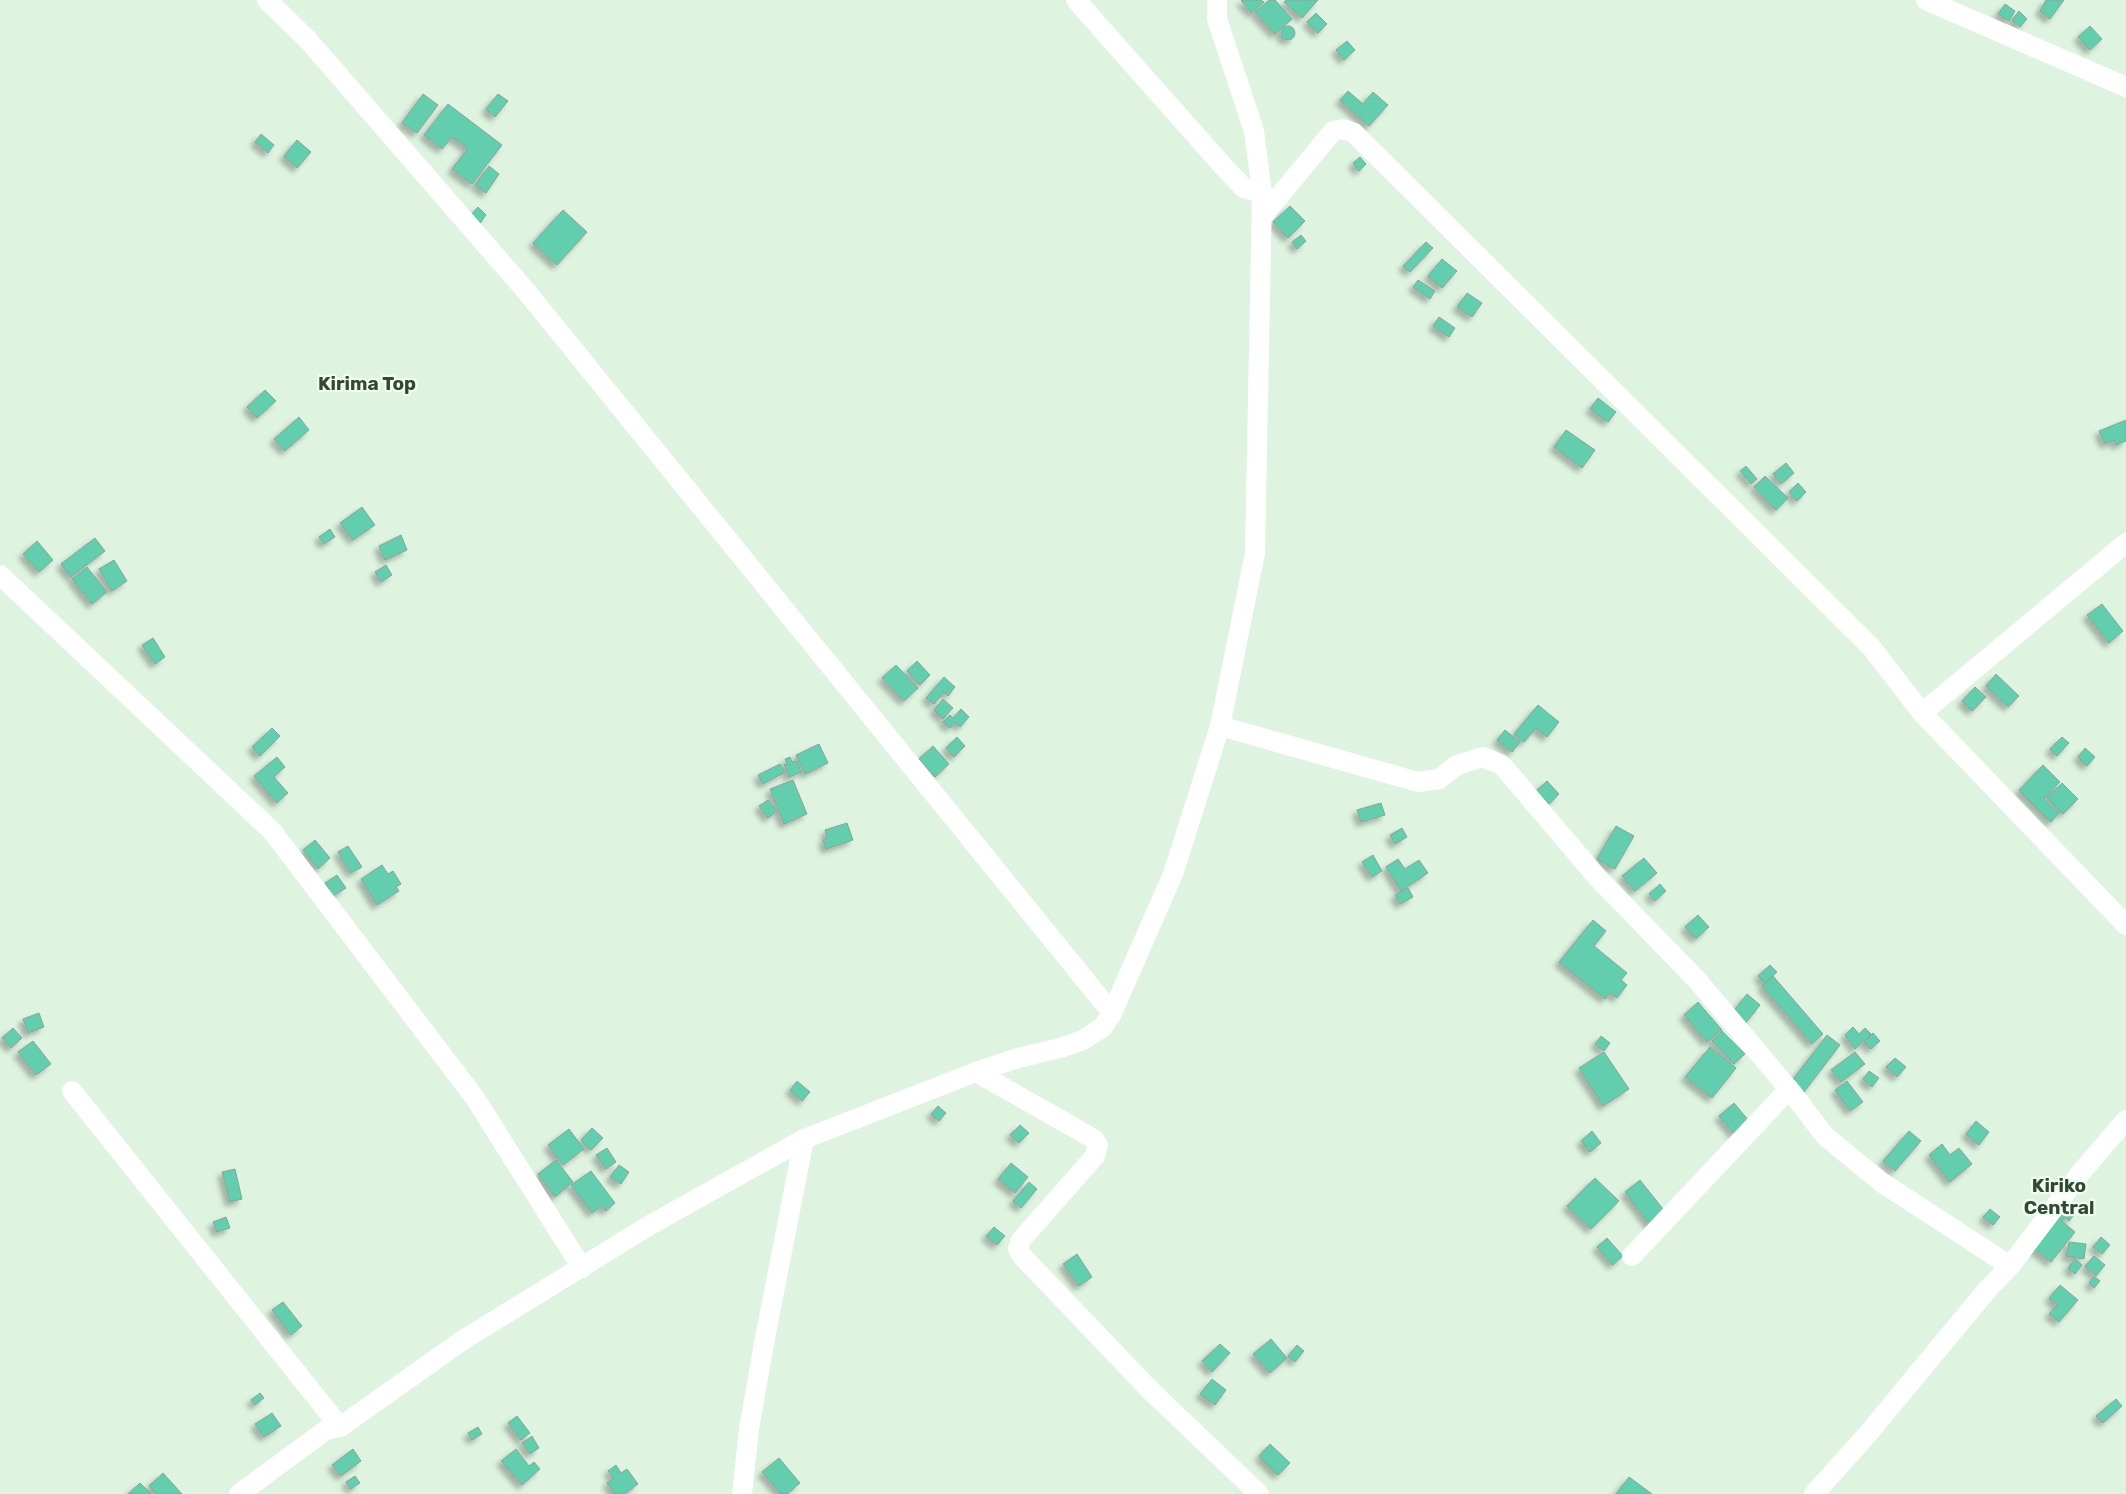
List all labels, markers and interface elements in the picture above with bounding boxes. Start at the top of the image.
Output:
district label: Kirima Top [318,372,416,395]
district label: Kiriko Central [2024,1174,2094,1219]

